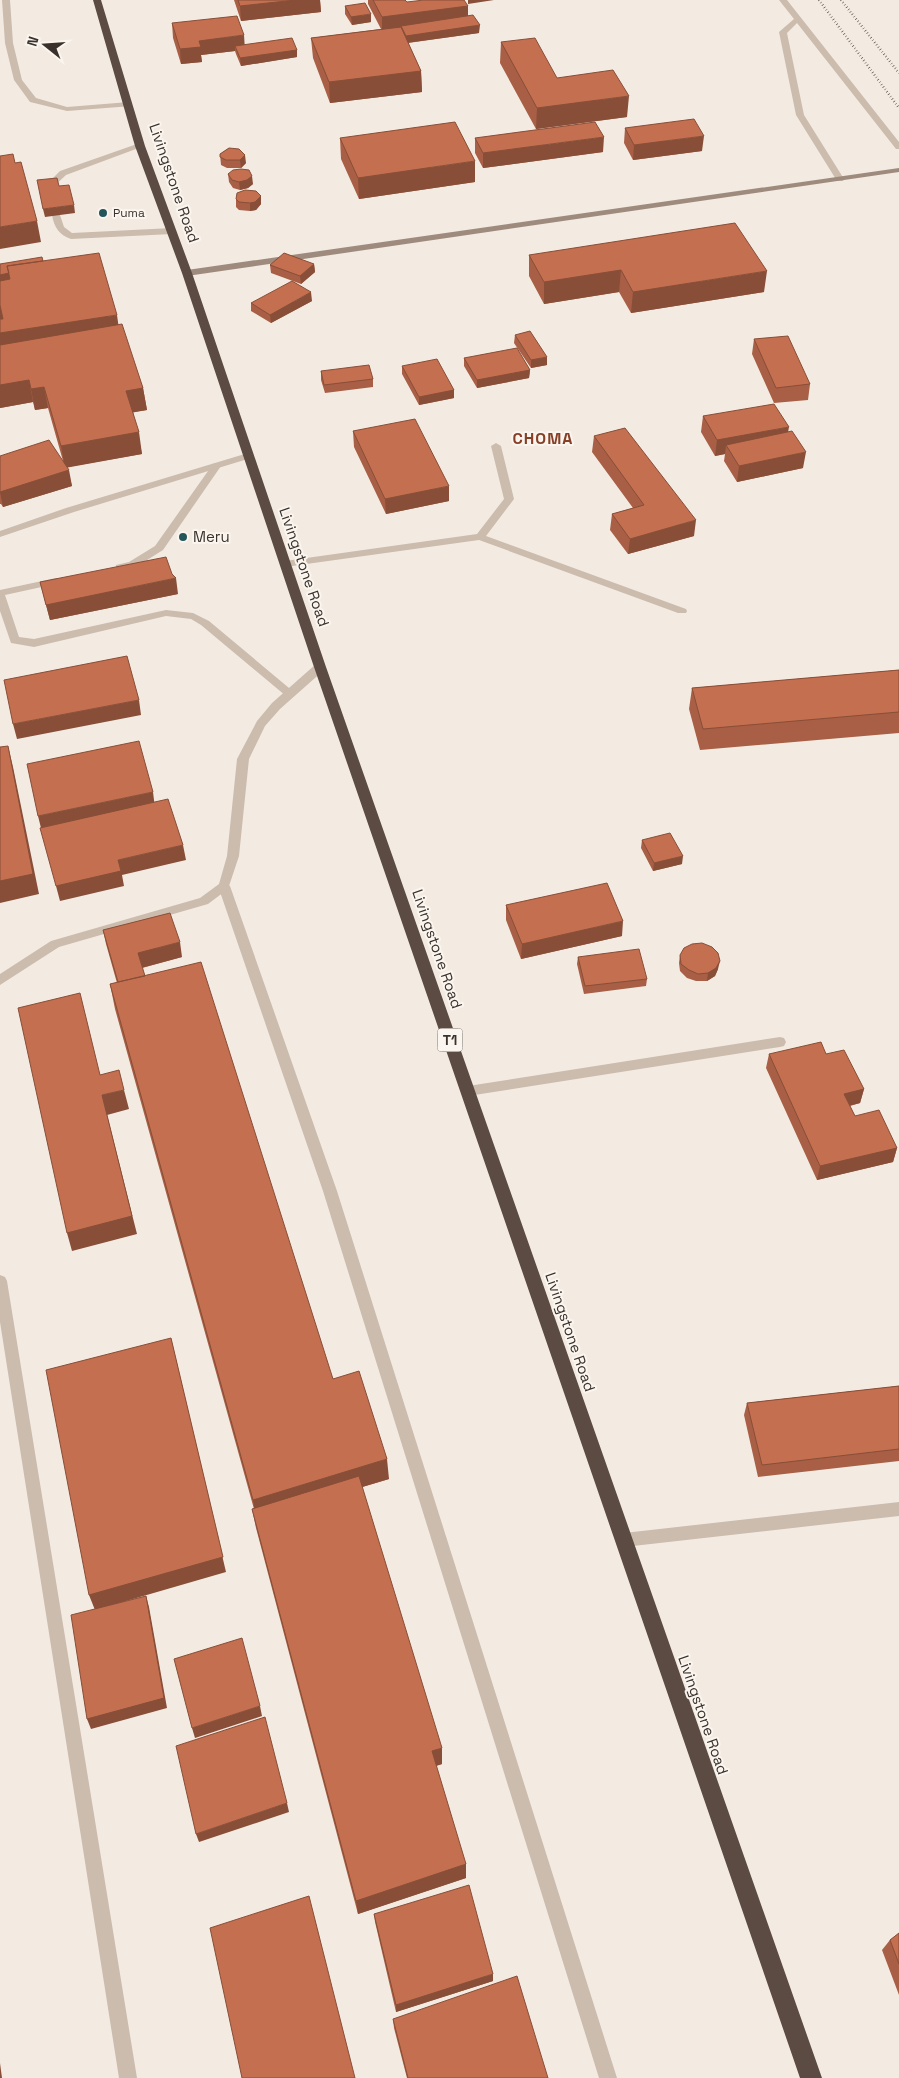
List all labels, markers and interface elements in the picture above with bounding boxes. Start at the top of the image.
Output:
north arrow [20,20,70,70]
text: N [23,34,43,48]
street label: Livingstone Road [145,121,204,245]
place label: Puma [113,205,145,221]
marker: Puma [97,207,109,219]
district label: CHOMA [513,428,573,449]
street label: Livingstone Road [275,505,334,629]
place label: Meru [193,527,230,546]
marker: Meru [177,531,189,543]
street label: Livingstone Road [408,887,467,1011]
road number: T1 [438,1028,462,1052]
street label: Livingstone Road [541,1270,600,1394]
street label: Livingstone Road [674,1653,733,1777]

